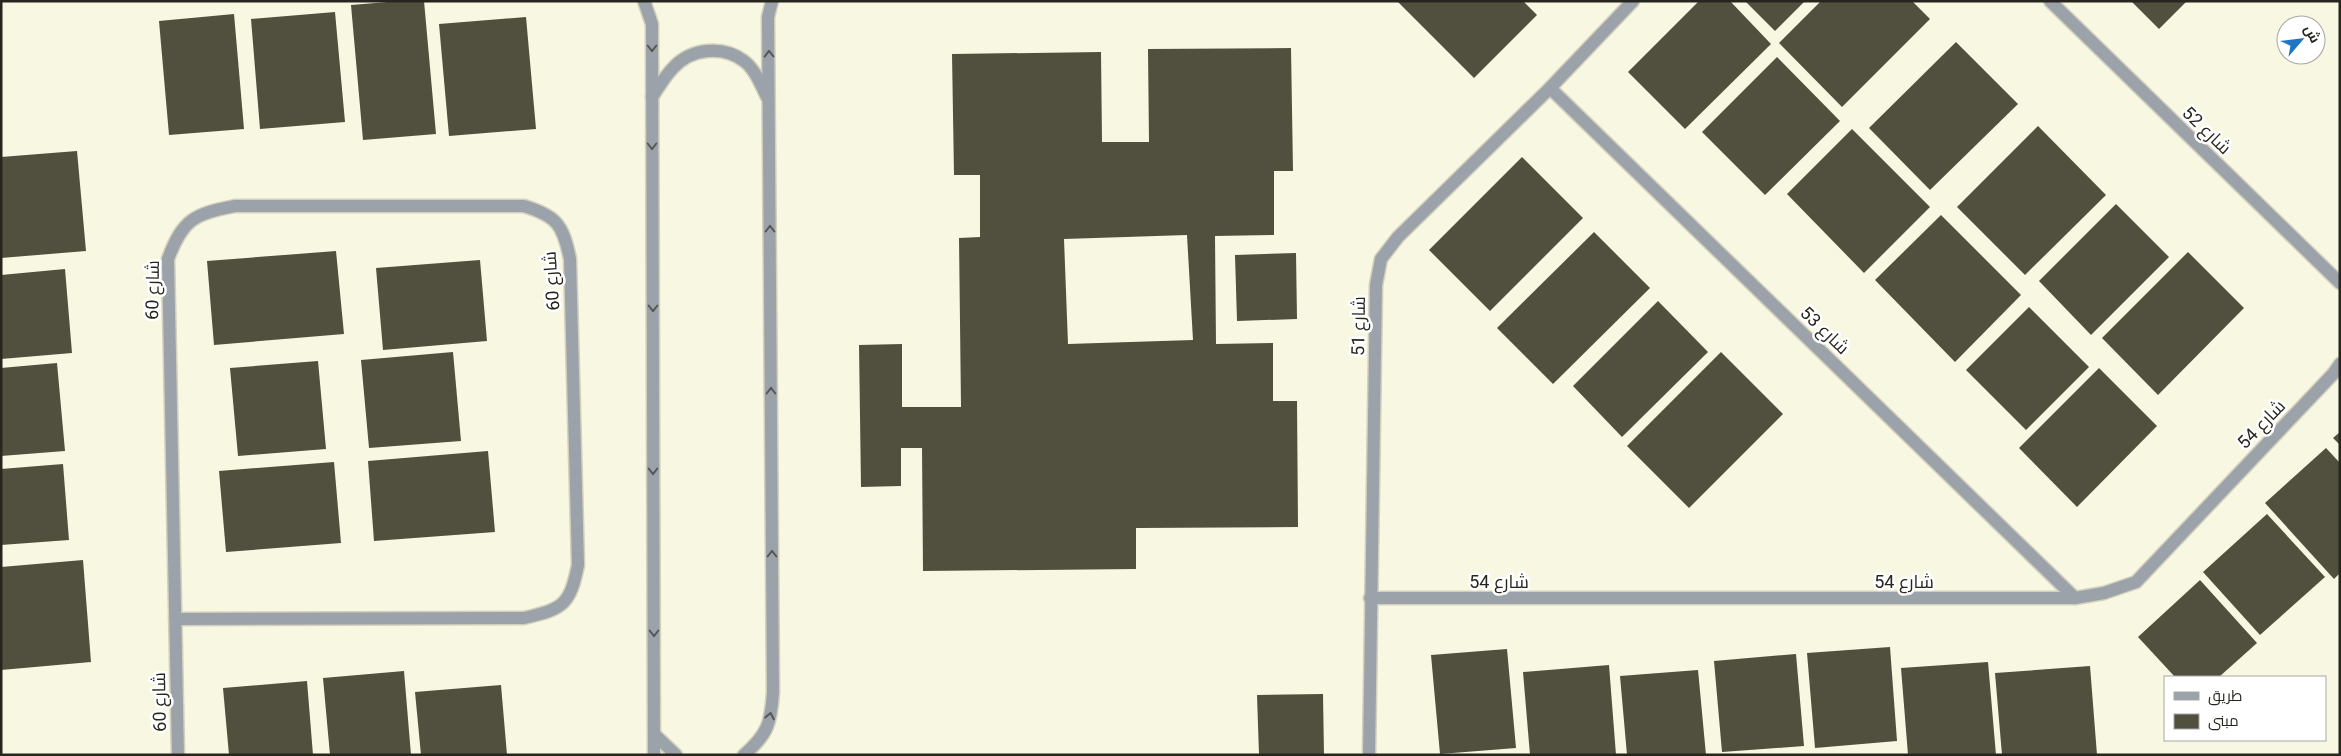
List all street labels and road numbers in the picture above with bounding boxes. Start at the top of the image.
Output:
street label: شارع 52 [2177,102,2236,160]
street label: شارع 60 [538,250,566,311]
street label: شارع 60 [141,260,165,320]
street label: شارع 51 [1347,296,1371,356]
street label: شارع 53 [1795,302,1854,360]
street label: شارع 54 [2233,395,2291,454]
street label: شارع 54 [1469,571,1529,594]
street label: شارع 54 [1874,571,1934,594]
street label: شارع 60 [148,672,172,732]

